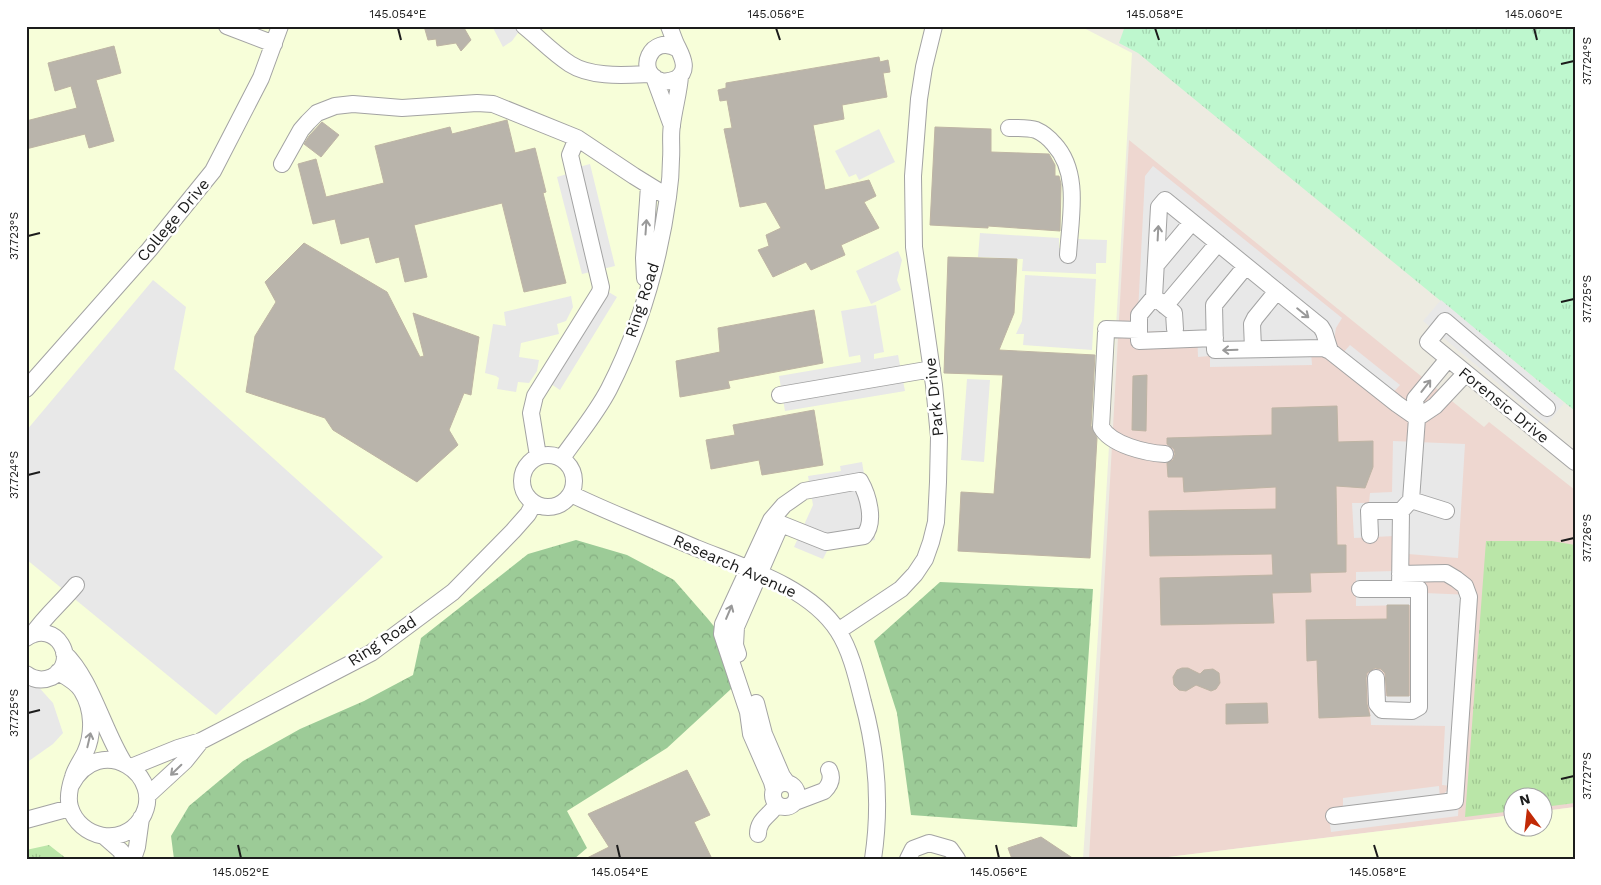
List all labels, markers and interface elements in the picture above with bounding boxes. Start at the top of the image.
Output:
text: 145.054°E [370,7,427,21]
text: 145.056°E [748,7,805,21]
text: 145.058°E [1127,7,1184,21]
text: 145.060°E [1505,7,1563,21]
text: 37.724°S [1580,37,1594,85]
street label: College Drive [133,175,213,265]
text: 37.723°S [7,212,21,260]
one-way arrow [641,219,651,235]
one-way arrow [1153,225,1162,241]
street label: Ring Road [621,260,663,340]
text: 37.725°S [1580,275,1594,323]
one-way arrow [1297,308,1310,319]
one-way arrow [1222,345,1238,354]
street label: Park Drive [920,357,948,437]
street label: Forensic Drive [1455,363,1553,447]
one-way arrow [1420,380,1431,393]
text: 37.724°S [7,451,21,499]
text: 37.726°S [1580,514,1594,562]
street label: Research Avenue [670,530,800,602]
one-way arrow [724,605,734,620]
street label: Ring Road [344,612,420,670]
text: 37.725°S [7,689,21,737]
one-way arrow [85,732,94,748]
text: 37.727°S [1580,752,1594,800]
one-way arrow [169,764,182,776]
north arrow [1504,788,1554,838]
text: N [1518,790,1532,809]
text: 145.052°E [213,865,270,879]
text: 145.054°E [592,865,649,879]
text: 145.056°E [971,865,1028,879]
text: 145.058°E [1350,865,1407,879]

